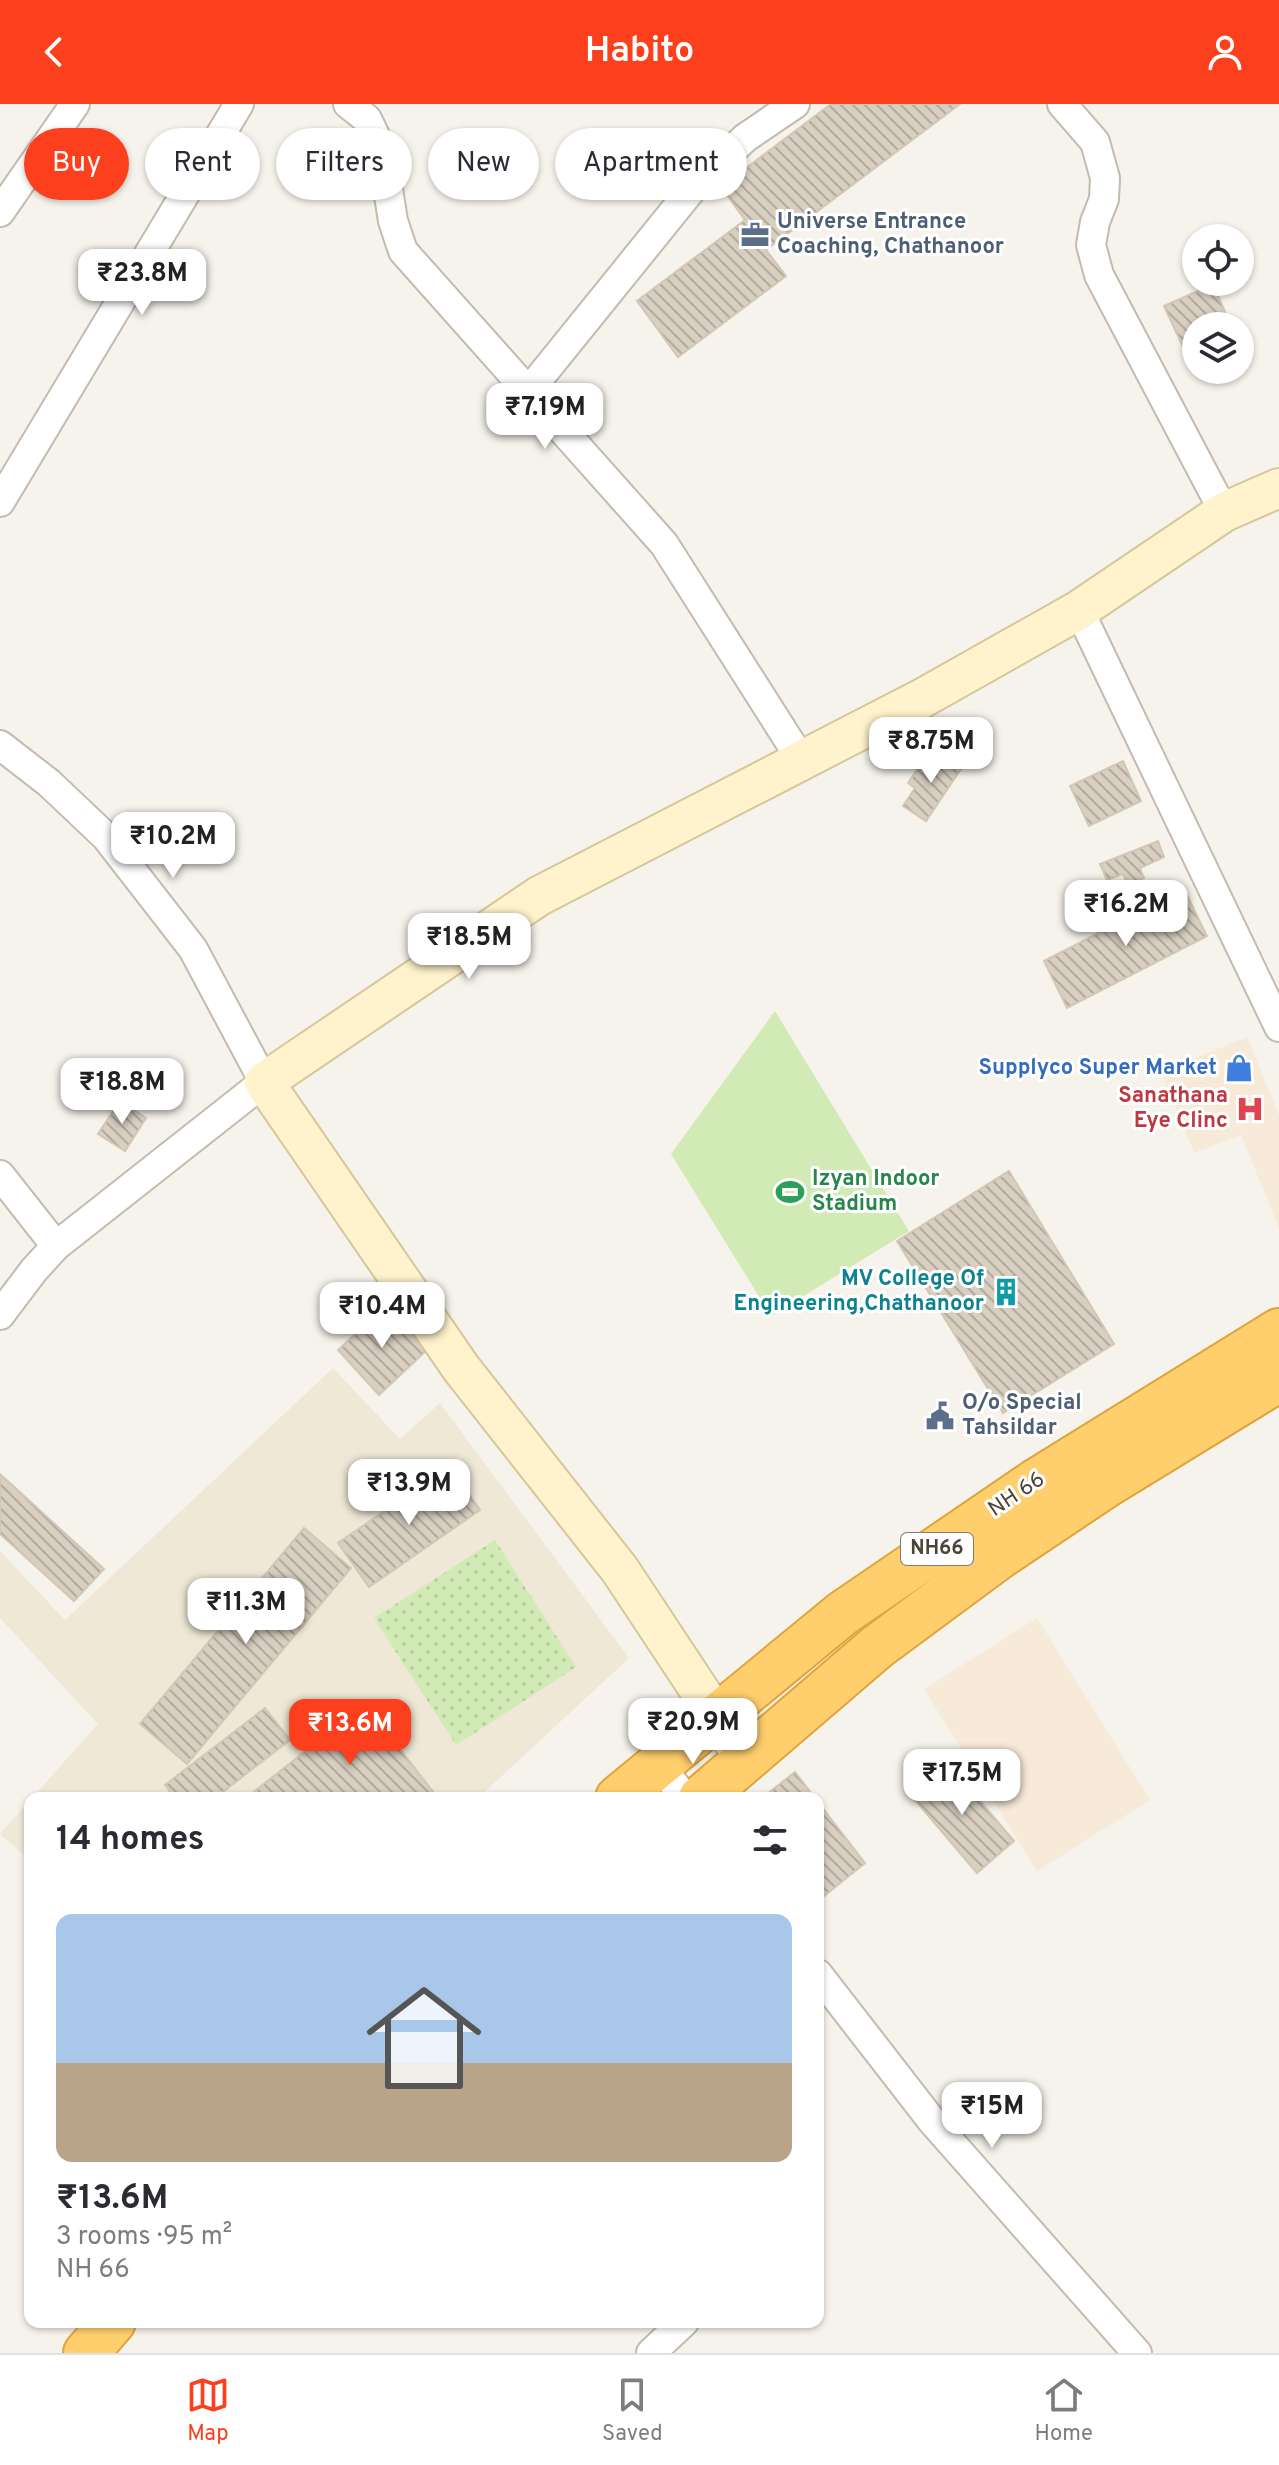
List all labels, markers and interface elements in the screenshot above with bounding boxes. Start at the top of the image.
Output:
text: Habito [585,29,694,75]
icon: back [32,30,76,74]
icon: person [1203,30,1247,74]
chip: Buy [24,128,129,200]
chip: Rent [145,128,260,200]
chip: Filters [276,128,412,200]
chip: New [428,128,539,200]
chip: Apartment [555,128,747,200]
place label: Universe Entrance Coaching, Chathanoor [777,209,1004,261]
office icon: Universe Entrance Coaching, Chathanoor [740,220,770,250]
map controls [1182,224,1254,384]
button: locate [1182,224,1254,296]
pin: ₹23.8M [77,249,207,317]
text: ₹23.8M [96,258,188,291]
button: layers [1182,312,1254,384]
pin: ₹7.19M [480,383,610,451]
text: ₹7.19M [504,392,586,425]
pin: ₹8.75M [866,717,996,785]
text: ₹8.75M [887,726,975,759]
pin: ₹10.2M [108,812,238,880]
text: ₹10.2M [129,821,217,854]
pin: ₹16.2M [1061,880,1191,948]
text: ₹16.2M [1083,889,1169,922]
pin: ₹18.5M [404,913,534,981]
text: ₹18.5M [426,922,512,955]
shop icon: Supplyco Super Market [1224,1053,1254,1083]
place label: Supplyco Super Market [979,1055,1217,1082]
pin: ₹18.8M [57,1058,187,1126]
text: ₹18.8M [79,1067,165,1100]
place label: Sanathana Eye Clinc [1118,1083,1228,1135]
hospital icon: Sanathana Eye Clinc [1235,1094,1265,1124]
place label: Izyan Indoor Stadium [812,1166,939,1218]
sports icon: Izyan Indoor Stadium [775,1177,805,1207]
place label: MV College Of Engineering,Chathanoor [734,1266,984,1318]
building icon: MV College Of Engineering,Chathanoor [991,1277,1021,1307]
pin: ₹10.4M [317,1282,447,1350]
text: ₹10.4M [338,1291,426,1324]
place label: O/o Special Tahsildar [962,1390,1082,1442]
public building icon: O/o Special Tahsildar [925,1401,955,1431]
pin: ₹13.9M [344,1459,474,1527]
street label: NH 66 [984,1466,1050,1524]
text: ₹13.9M [366,1468,452,1501]
road number: NH66 [901,1533,973,1565]
pin: ₹11.3M [181,1578,311,1646]
text: ₹11.3M [206,1587,286,1620]
pin: ₹20.9M [628,1698,758,1766]
pin: ₹13.6M [285,1699,415,1767]
text: ₹20.9M [646,1707,740,1740]
text: ₹13.6M [307,1708,393,1741]
pin: ₹17.5M [897,1749,1027,1817]
text: ₹17.5M [921,1758,1003,1791]
icon: filters [748,1818,792,1862]
text: 14 homes [56,1819,205,1862]
icon: home [352,1966,496,2110]
pin: ₹15M [945,2082,1039,2150]
text: ₹15M [960,2091,1024,2124]
text: ₹13.6M [56,2178,168,2221]
text: 3 rooms · 95 m² [56,2221,232,2254]
text: NH 66 [56,2254,130,2287]
tab: Map [186,2373,230,2448]
tab: Saved [602,2373,663,2448]
tab: Home [1035,2373,1093,2448]

